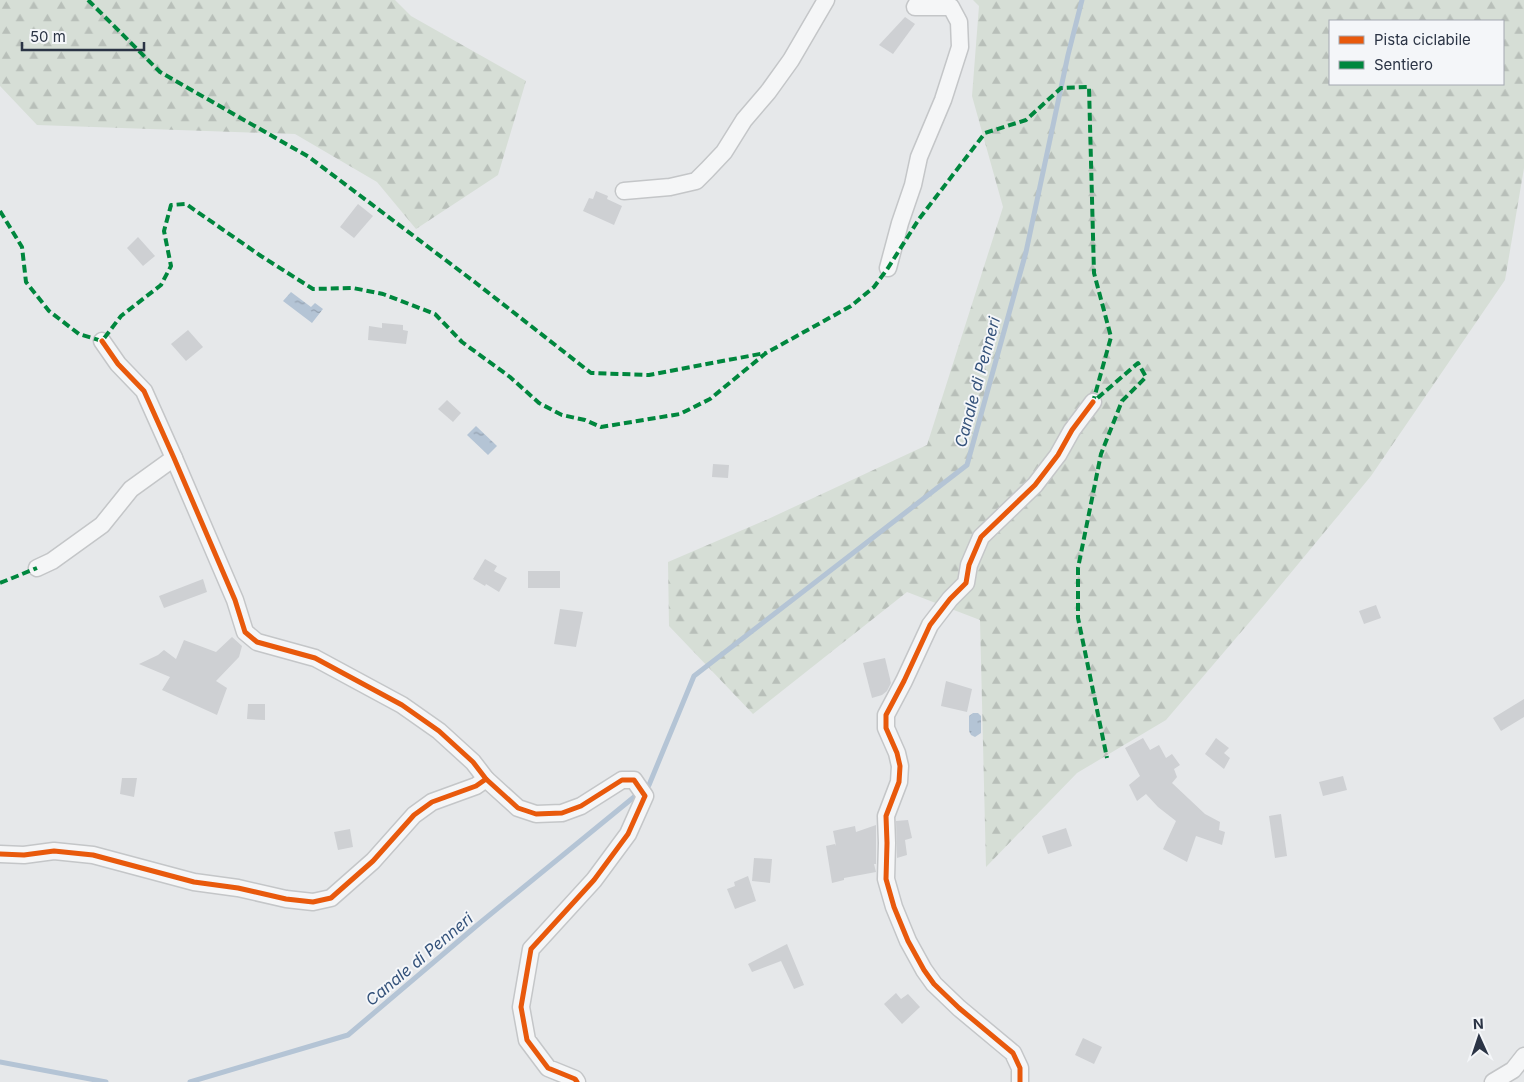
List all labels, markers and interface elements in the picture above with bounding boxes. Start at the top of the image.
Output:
scale bar [22,20,145,52]
legend [1329,20,1504,85]
text: 50 m [30,27,66,46]
text: Pista ciclabile [1374,30,1471,49]
text: Sentiero [1374,55,1433,74]
water label: Canale di Penneri [950,314,1004,449]
water label: Canale di Penneri [361,907,478,1010]
north arrow [1454,1012,1504,1062]
text: N [1473,1015,1484,1032]

